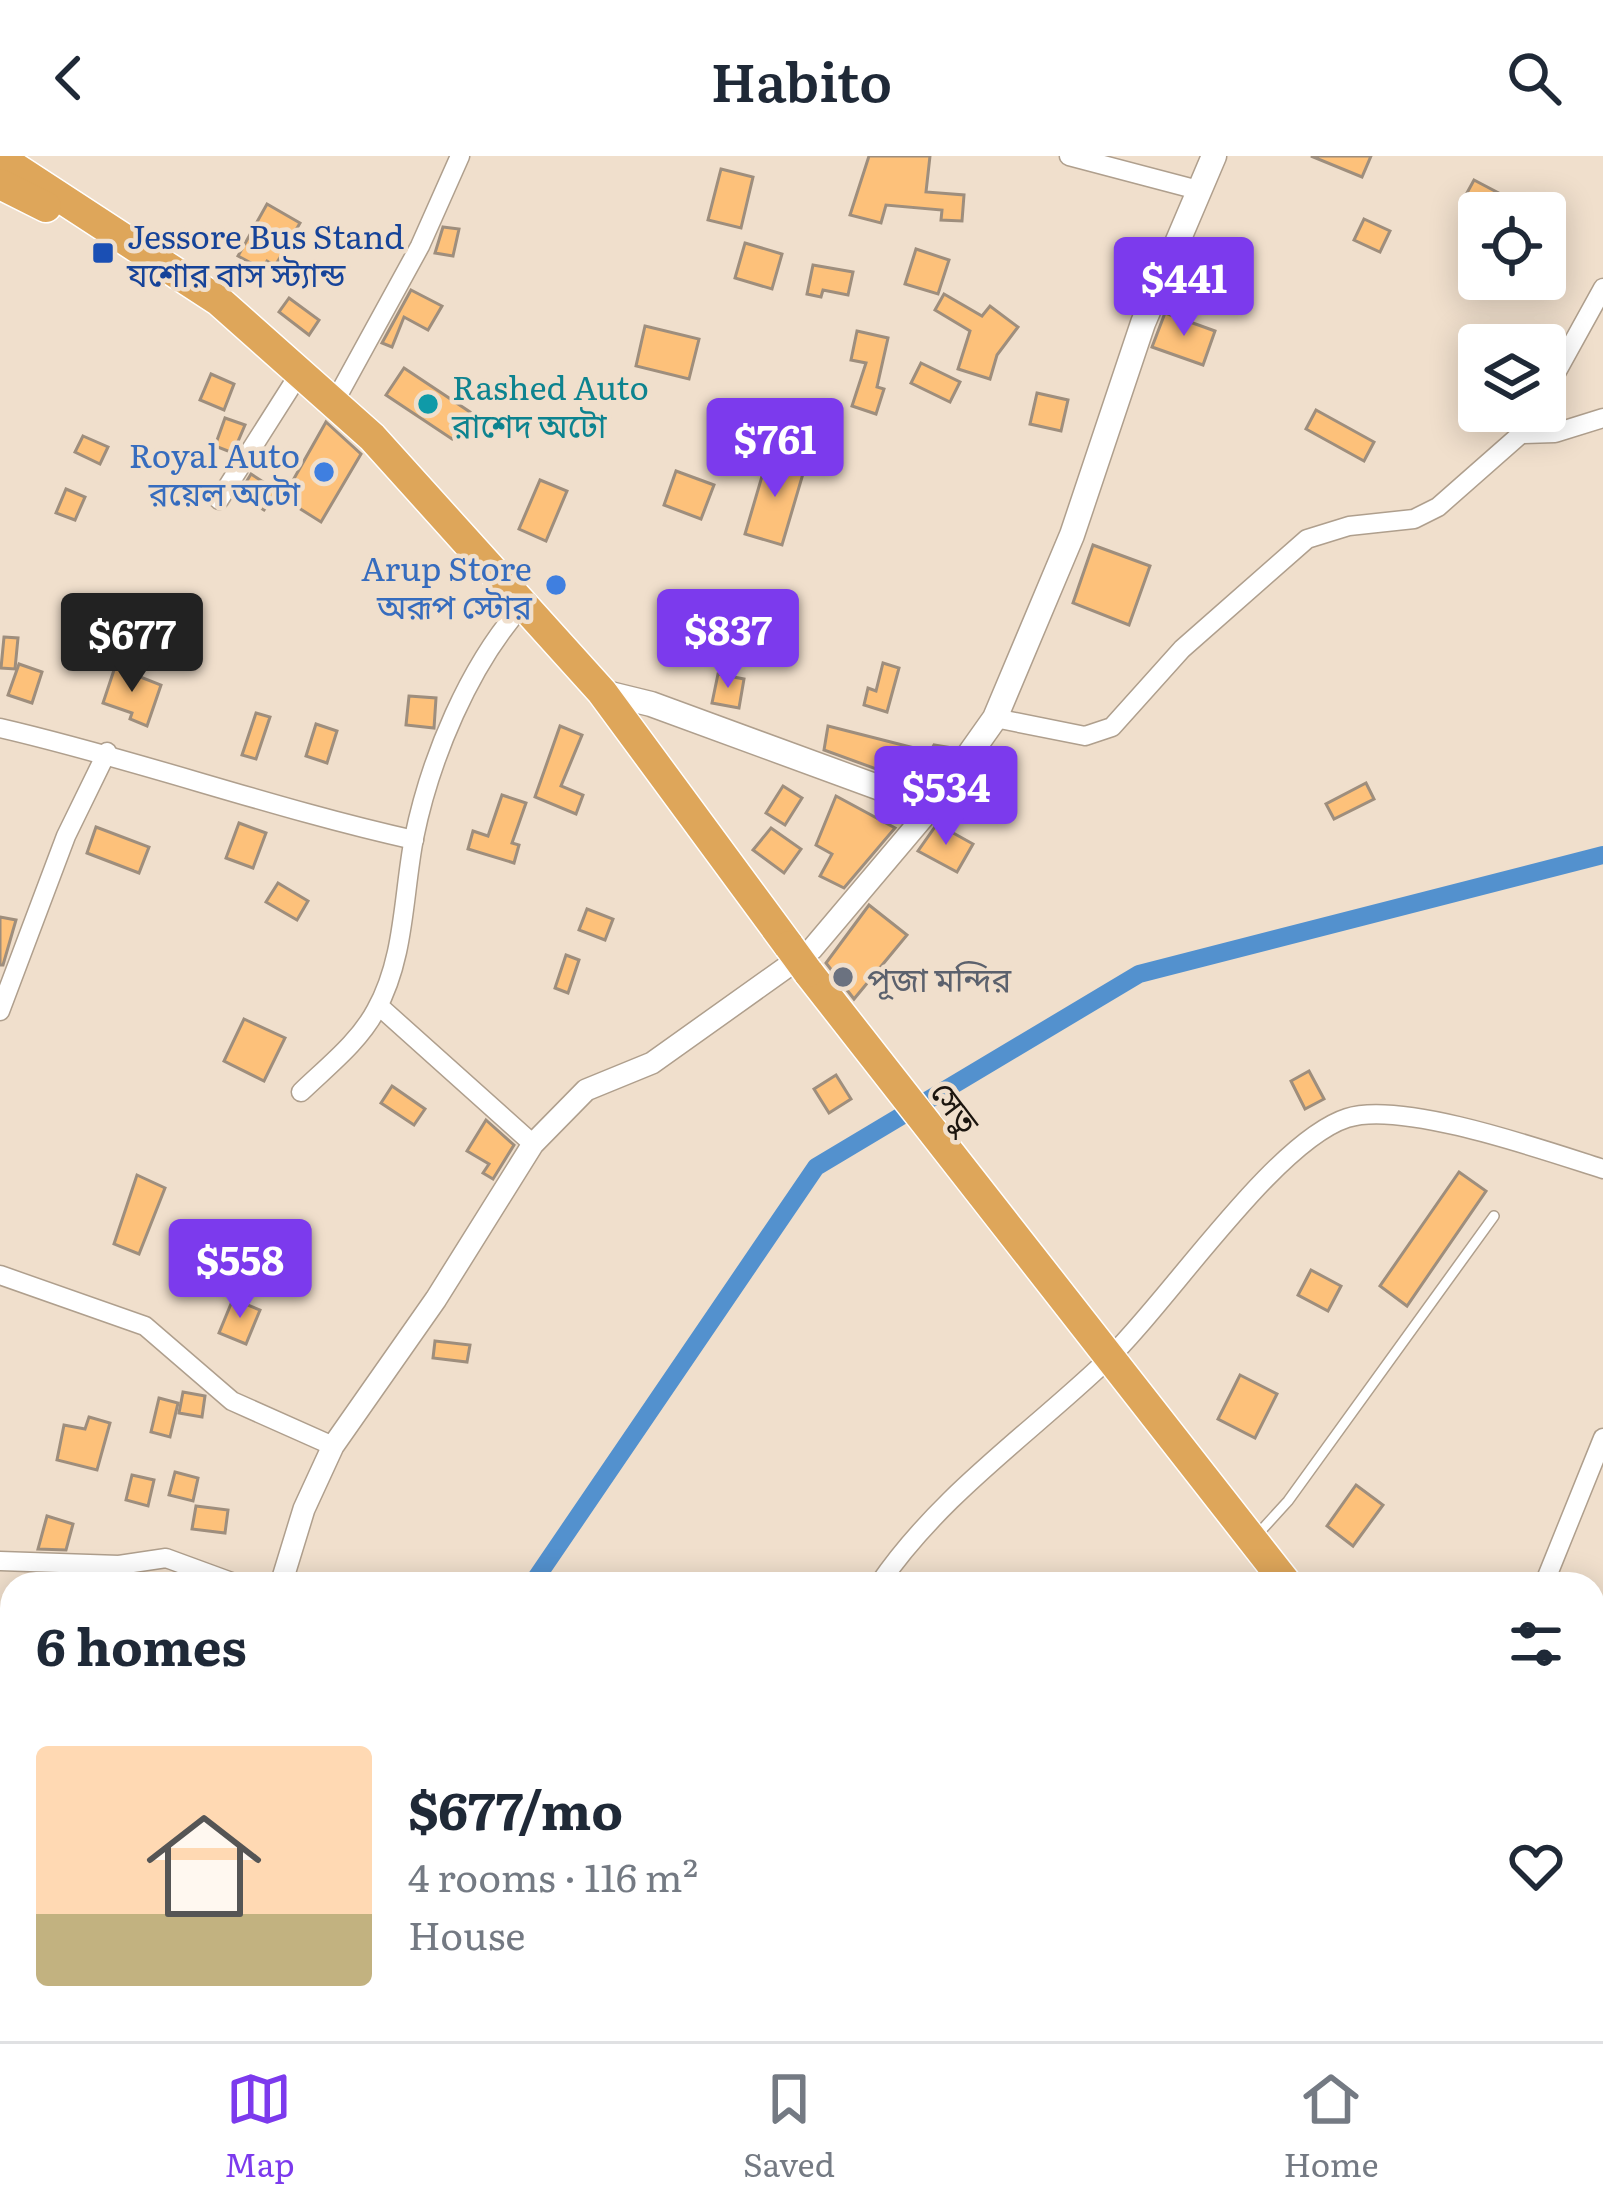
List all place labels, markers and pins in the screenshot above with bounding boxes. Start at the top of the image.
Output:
place label: Jessore Bus Stand যশোর বাস স্ট্যান্ড [126,210,404,297]
pin: $441 [1113,237,1255,339]
marker: Jessore Bus Stand যশোর বাস স্ট্যান্ড [90,240,116,266]
place label: Rashed Auto রাশেদ অটো [451,361,649,448]
marker: Rashed Auto রাশেদ অটো [415,391,441,417]
pin: $761 [704,398,846,500]
place label: Royal Auto রয়েল অটো [129,429,301,516]
marker: Royal Auto রয়েল অটো [311,459,337,485]
place label: Arup Store অরূপ স্টোর [361,542,532,629]
marker: Arup Store অরূপ স্টোর [543,572,569,598]
pin: $837 [657,589,799,691]
pin: $677 [61,593,203,695]
pin: $534 [875,746,1017,848]
place label: পূজা মন্দির [867,953,1012,1002]
marker: পূজা মন্দির [830,964,856,990]
pin: $558 [169,1219,311,1321]

